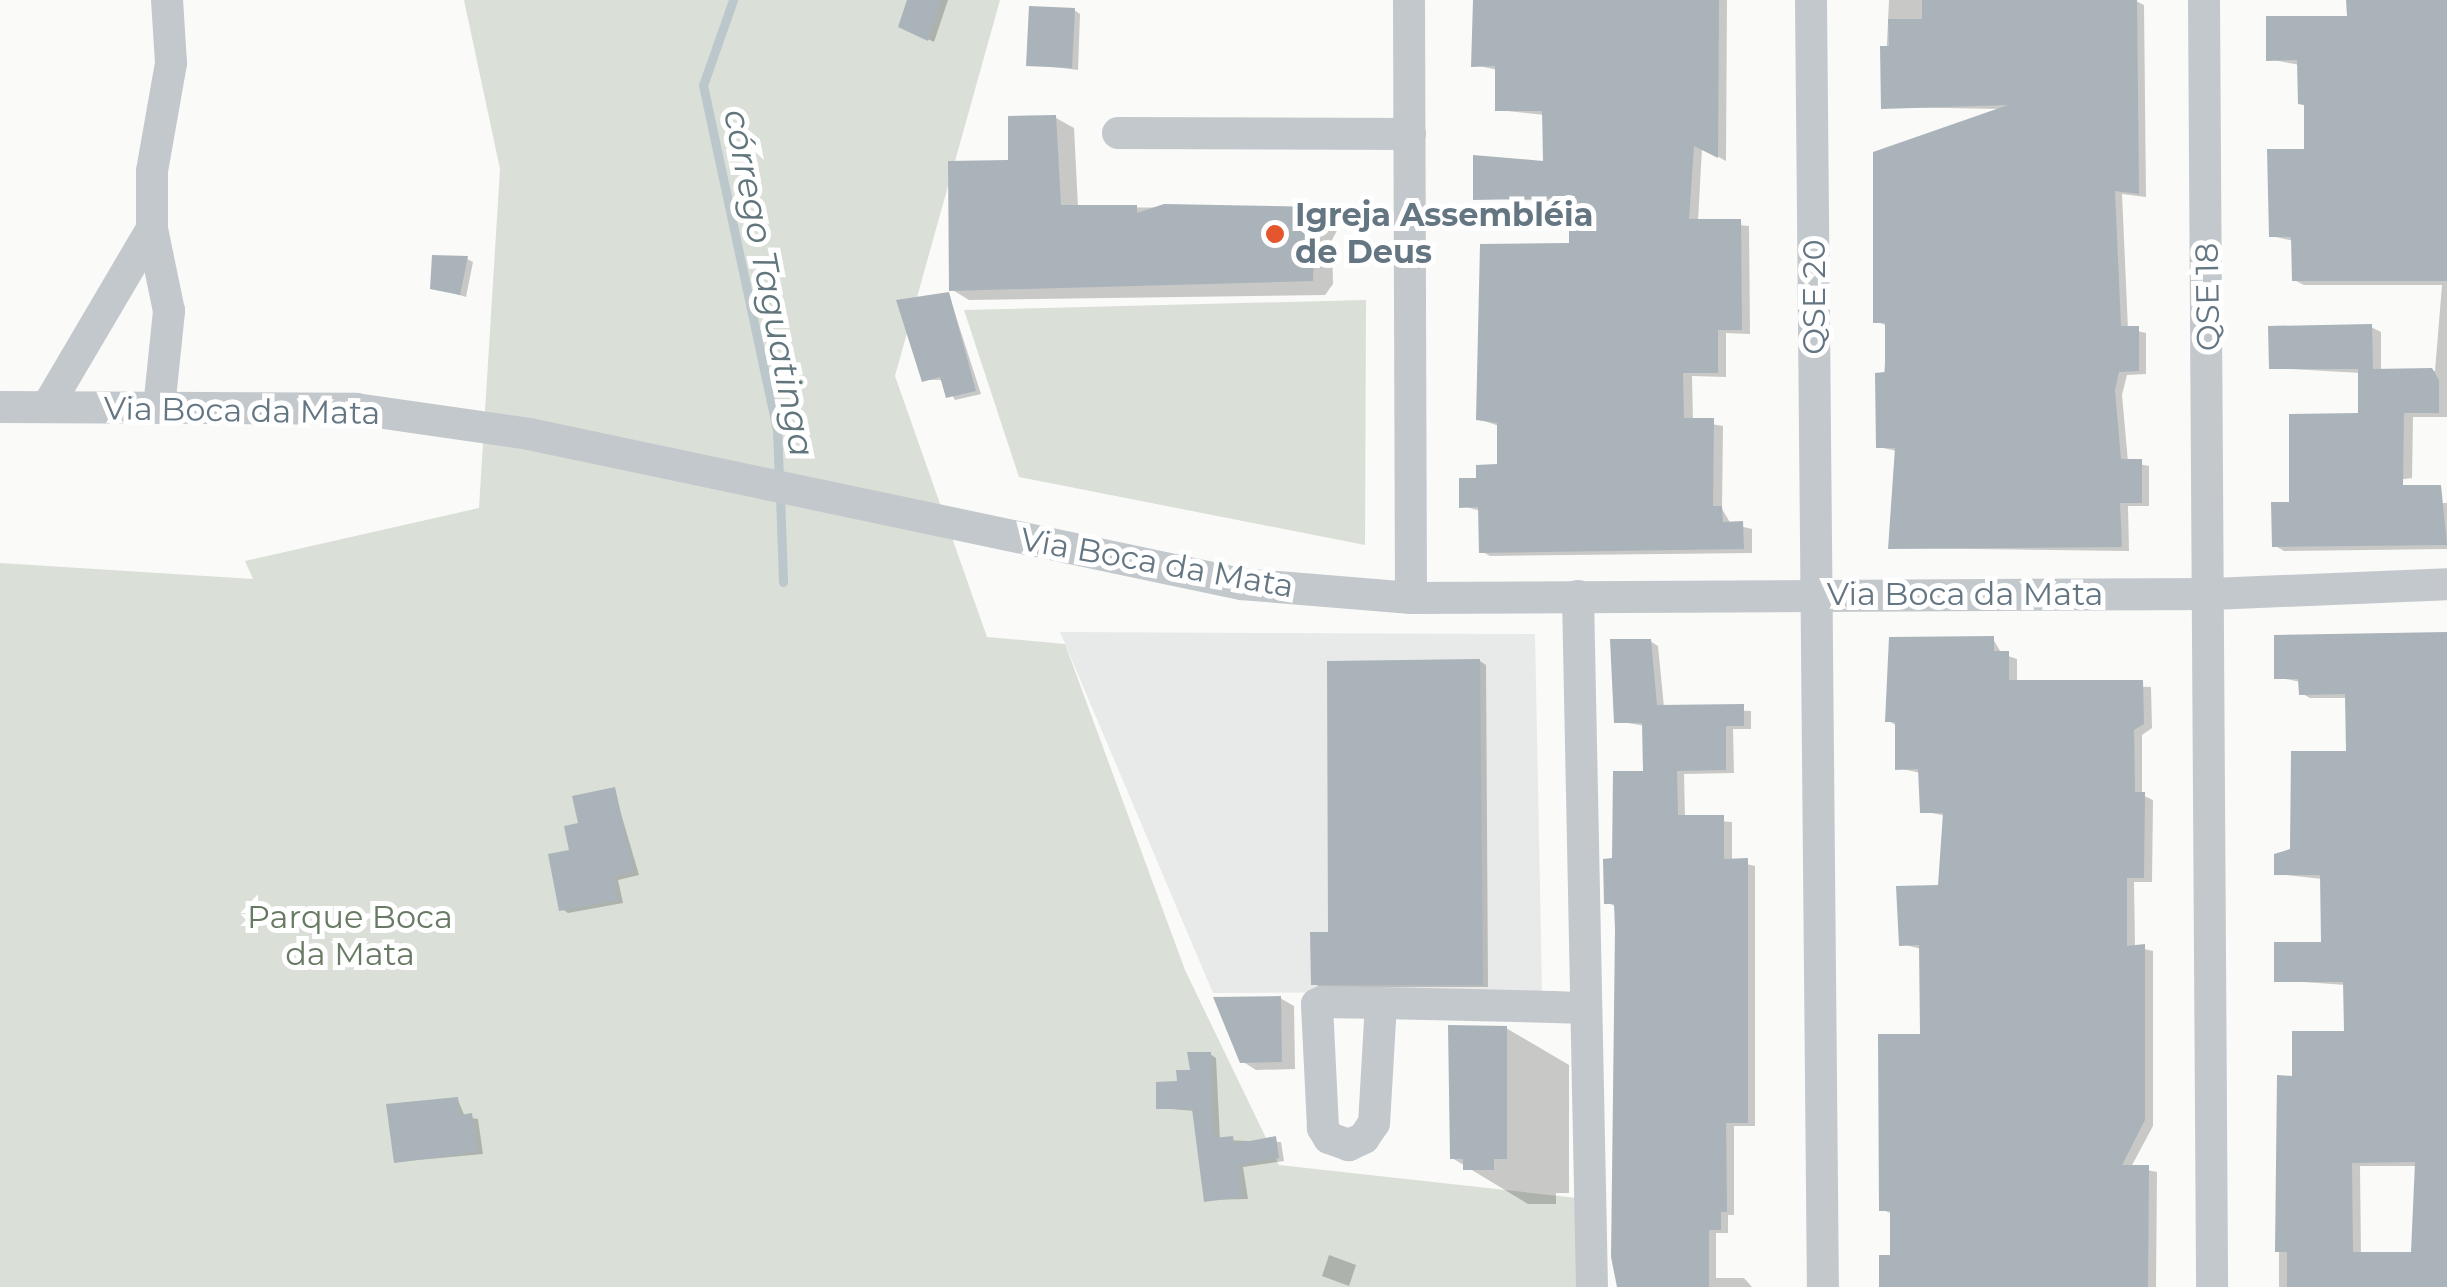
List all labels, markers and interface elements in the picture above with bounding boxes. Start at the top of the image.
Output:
water label: córrego Taguatinga [715,106,823,460]
place label: Igreja Assembléia de Deus [1295,197,1593,272]
marker: Igreja Assembléia de Deus [1264,223,1286,245]
street label: QSE 20 [1795,239,1833,355]
street label: QSE 18 [2188,243,2228,351]
street label: Via Boca da Mata [103,389,381,433]
street label: Via Boca da Mata [1017,520,1297,606]
street label: Via Boca da Mata [1827,575,2103,613]
park label: Parque Boca da Mata [247,899,453,974]

